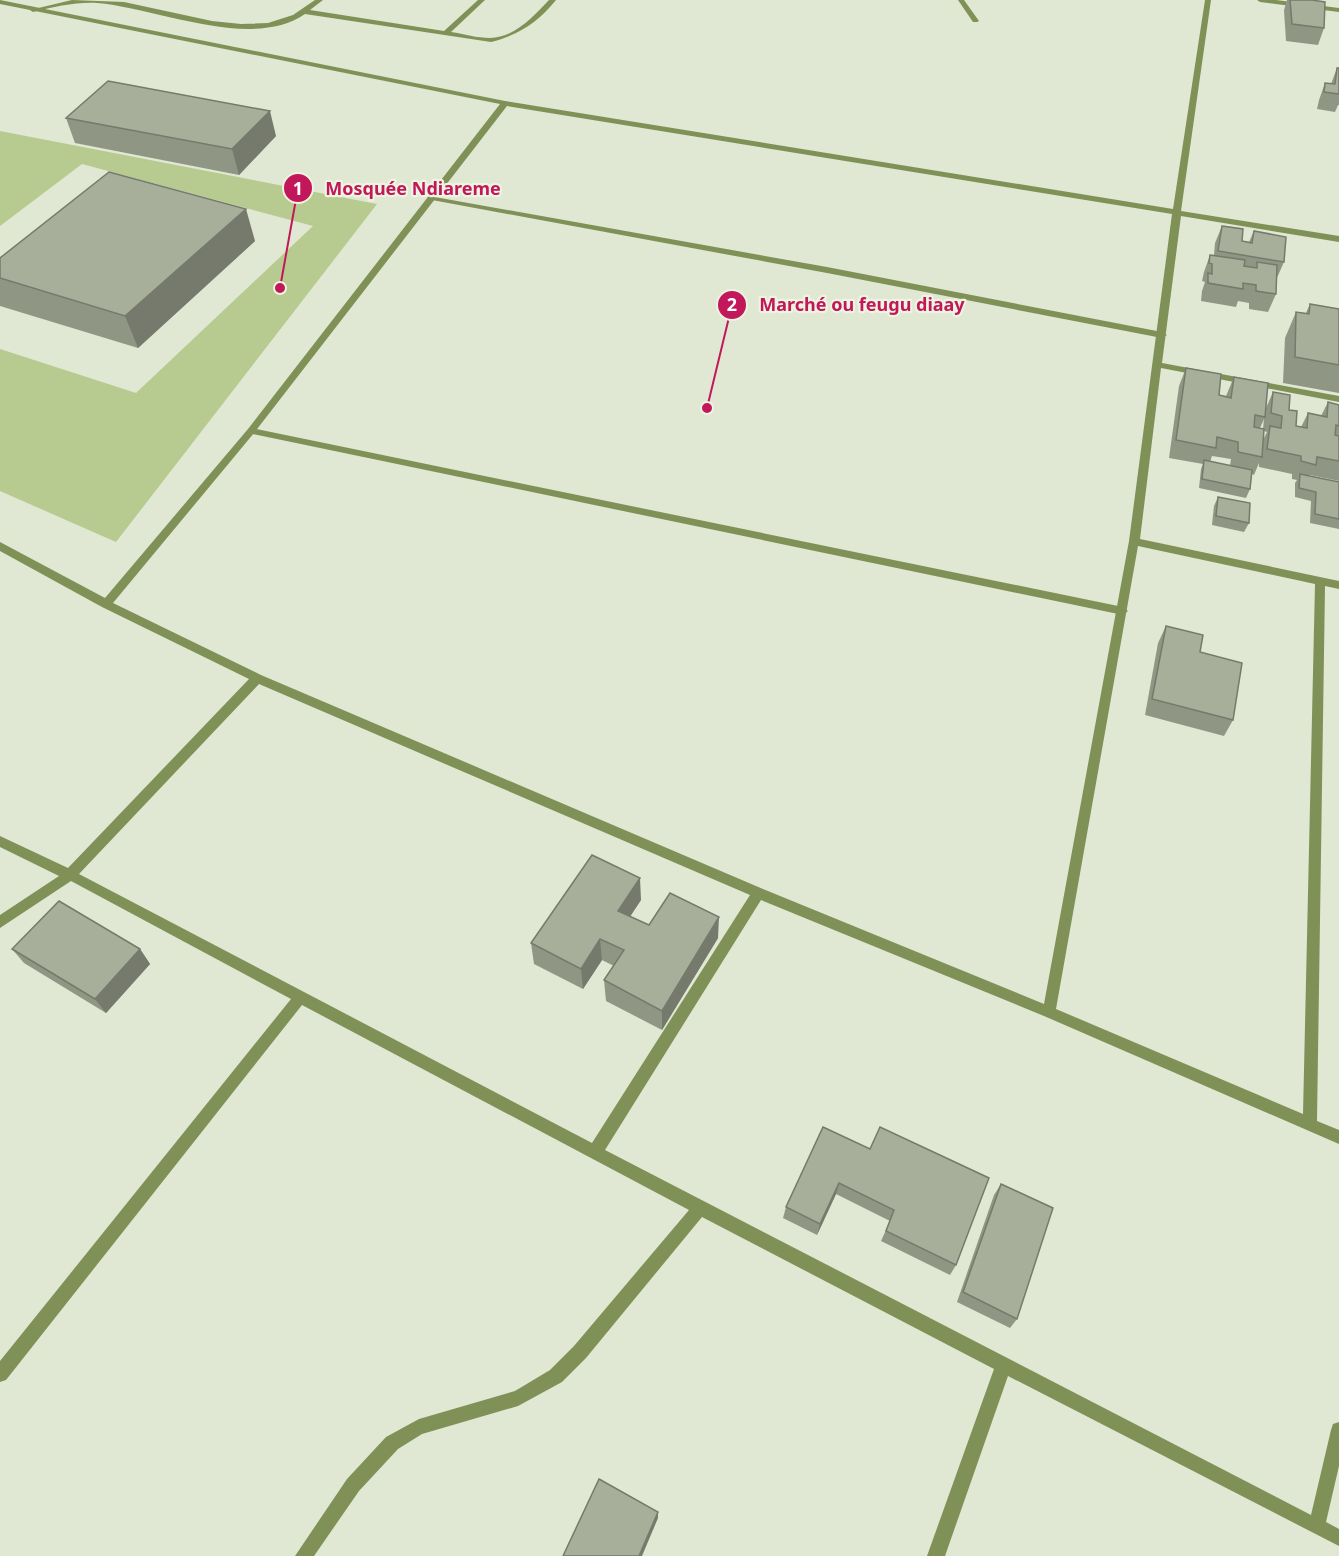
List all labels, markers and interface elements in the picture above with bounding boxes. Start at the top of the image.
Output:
callout: Mosquée Ndiareme [283,170,512,206]
text: 1 [293,176,303,200]
text: Mosquée Ndiareme [325,176,501,200]
callout: Marché ou feugu diaay [717,287,977,323]
text: 2 [727,292,737,316]
text: Marché ou feugu diaay [759,292,965,316]

